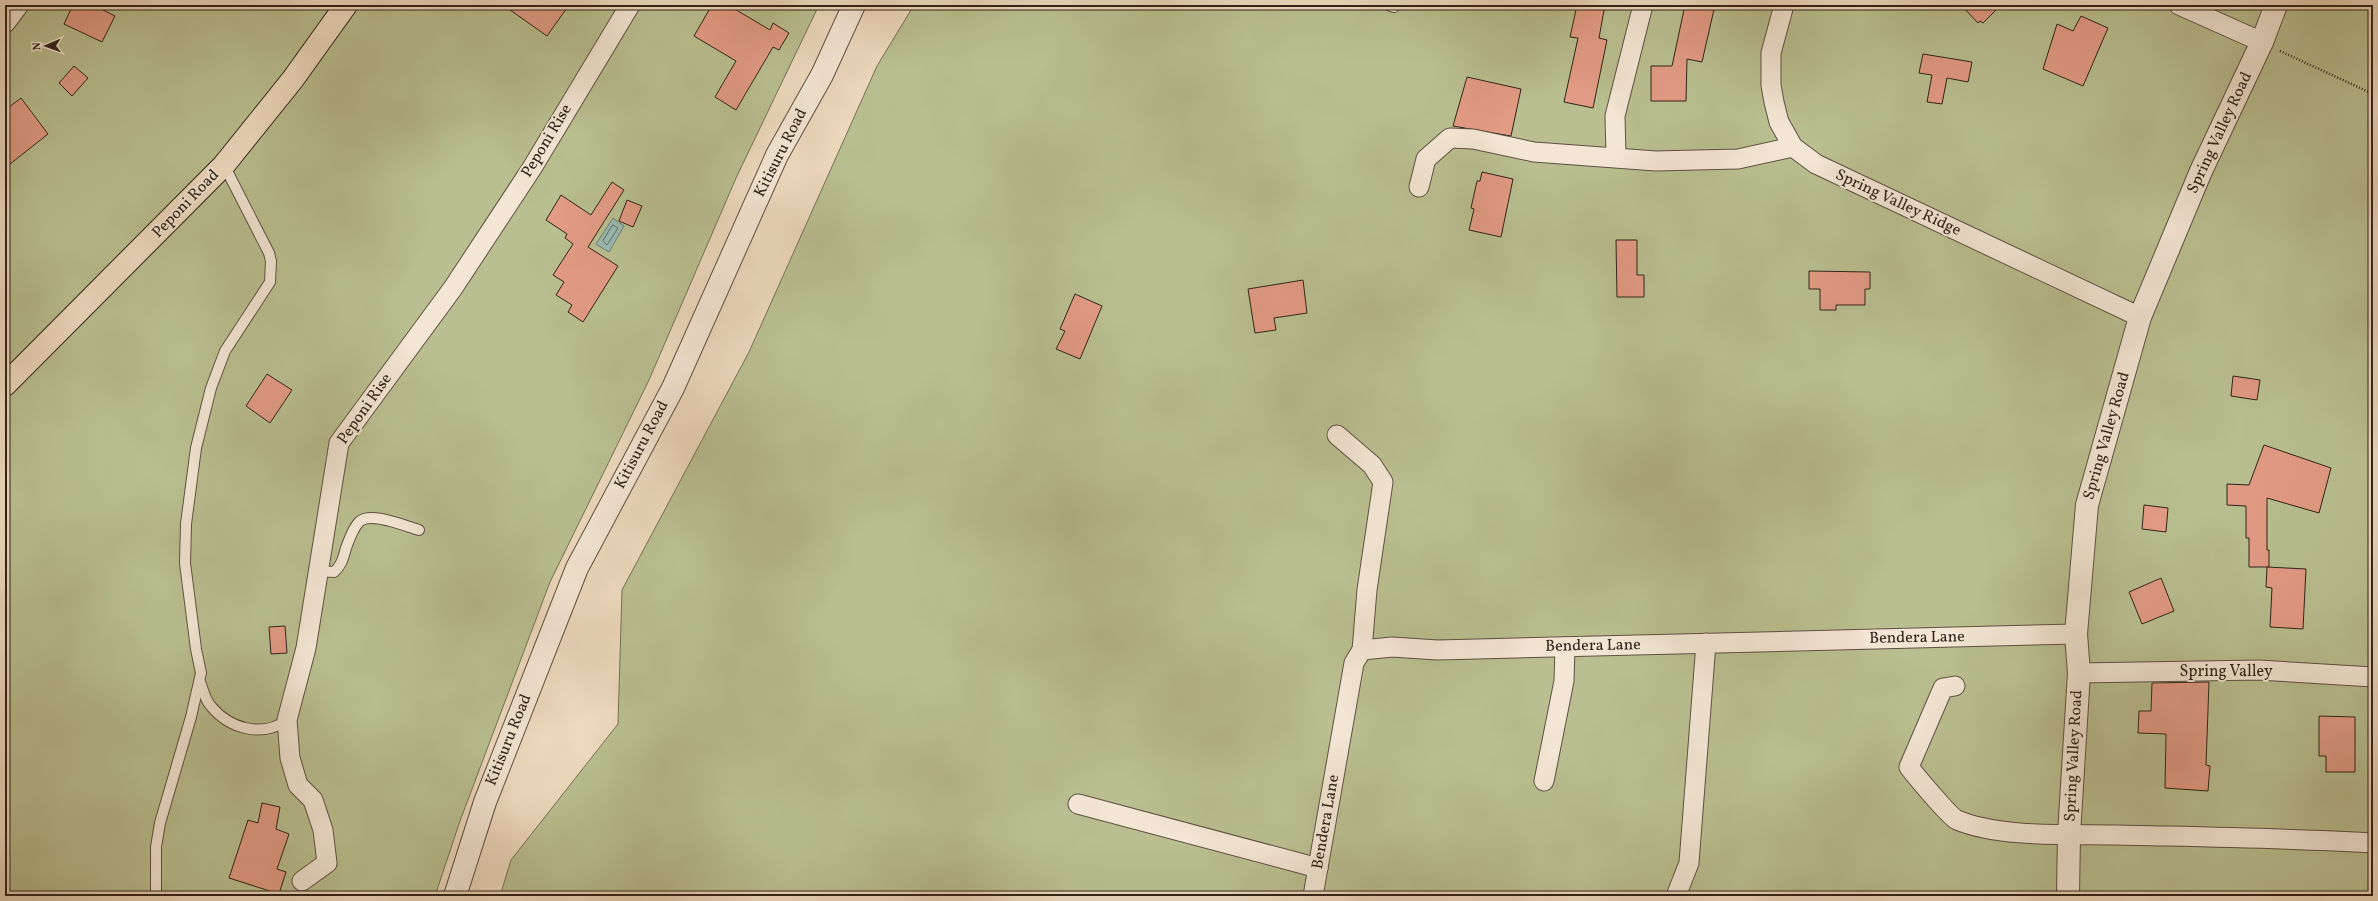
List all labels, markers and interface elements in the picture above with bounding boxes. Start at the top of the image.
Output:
north arrow [26,26,66,66]
text: N [30,42,45,51]
street label: Spring Valley Road [2182,69,2258,197]
street label: Peponi Rise [516,100,578,182]
street label: Kitisuru Road [749,105,813,201]
street label: Spring Valley Ridge [1832,164,1964,242]
street label: Peponi Road [148,165,224,243]
street label: Peponi Rise [332,369,398,449]
street label: Spring Valley Road [2078,370,2136,502]
street label: Kitisuru Road [610,397,674,493]
street label: Bendera Lane [1869,626,1965,650]
street label: Bendera Lane [1545,634,1641,658]
street label: Spring Valley [2179,661,2273,683]
street label: Spring Valley Road [2060,690,2088,822]
street label: Kitisuru Road [481,691,537,789]
street label: Bendera Lane [1307,773,1345,871]

